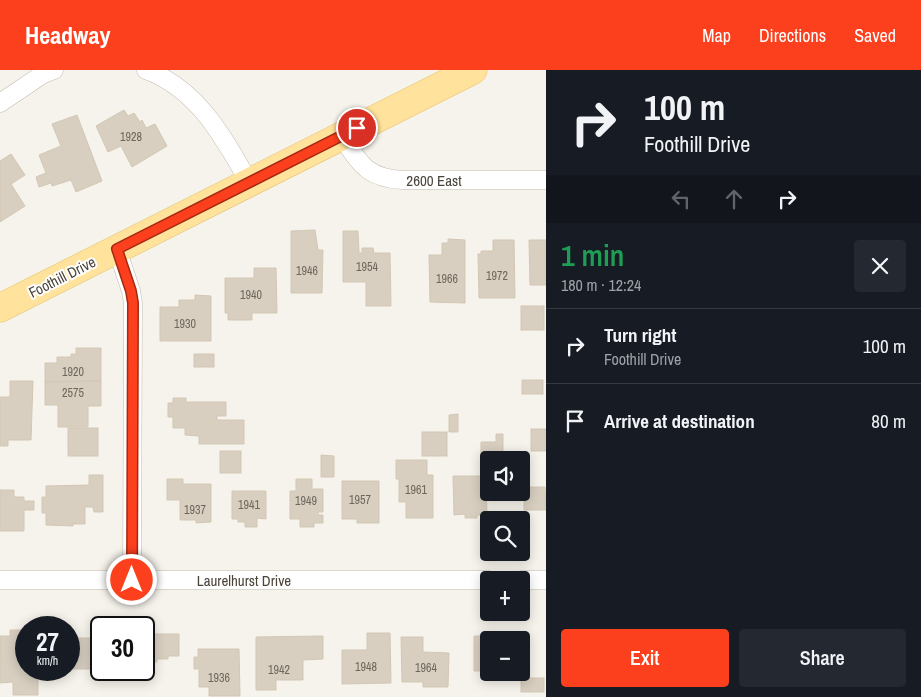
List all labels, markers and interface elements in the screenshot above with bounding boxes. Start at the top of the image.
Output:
text: Headway [25,19,110,51]
text: Map [702,23,731,48]
text: Directions [759,23,826,48]
text: Saved [854,23,896,48]
text: 100 m [644,84,725,131]
icon: right [561,90,626,155]
pin [336,107,378,149]
icon: arrive [343,114,371,142]
house number: 1928 [120,129,142,145]
text: Foothill Drive [644,129,750,159]
street label: 2600 East [406,170,462,191]
icon: left [667,185,695,213]
icon: ahead [720,185,748,213]
icon: right [773,185,801,213]
text: 1 min [561,235,624,275]
button: close [854,240,906,292]
street label: Foothill Drive [25,251,99,303]
house number: 1954 [356,259,378,275]
house number: 1946 [296,263,318,279]
house number: 1972 [486,268,508,284]
house number: 1966 [436,271,458,287]
text: 180 m · 12:24 [561,274,641,296]
house number: 1940 [240,287,262,303]
house number: 1930 [174,316,196,332]
text: Turn right [604,322,676,348]
icon: right [561,332,589,360]
text: 100 m [863,333,906,359]
text: Foothill Drive [604,348,681,370]
house number: 1920 [62,364,84,380]
house number: 2575 [62,385,84,401]
icon: arrive [561,407,589,435]
text: Arrive at destination [604,408,755,434]
text: 80 m [871,408,906,434]
map controls [480,451,530,681]
button: sound [480,451,530,501]
house number: 1961 [405,482,427,498]
house number: 1957 [349,492,371,508]
house number: 1949 [295,493,317,509]
house number: 1941 [238,497,260,513]
house number: 1937 [184,502,206,518]
button: search [480,511,530,561]
position arrow [105,553,157,605]
street label: Laurelhurst Drive [197,570,291,591]
button: + [480,571,530,621]
speed limit sign: 30 [90,616,155,681]
text: 27 [36,625,59,659]
button: Exit [561,629,729,687]
button: Share [739,629,906,687]
button: − [480,631,530,681]
text: km/h [37,653,58,669]
house number: 1948 [355,659,377,675]
house number: 1964 [415,660,437,676]
house number: 1942 [268,662,290,678]
house number: 1936 [208,670,230,686]

